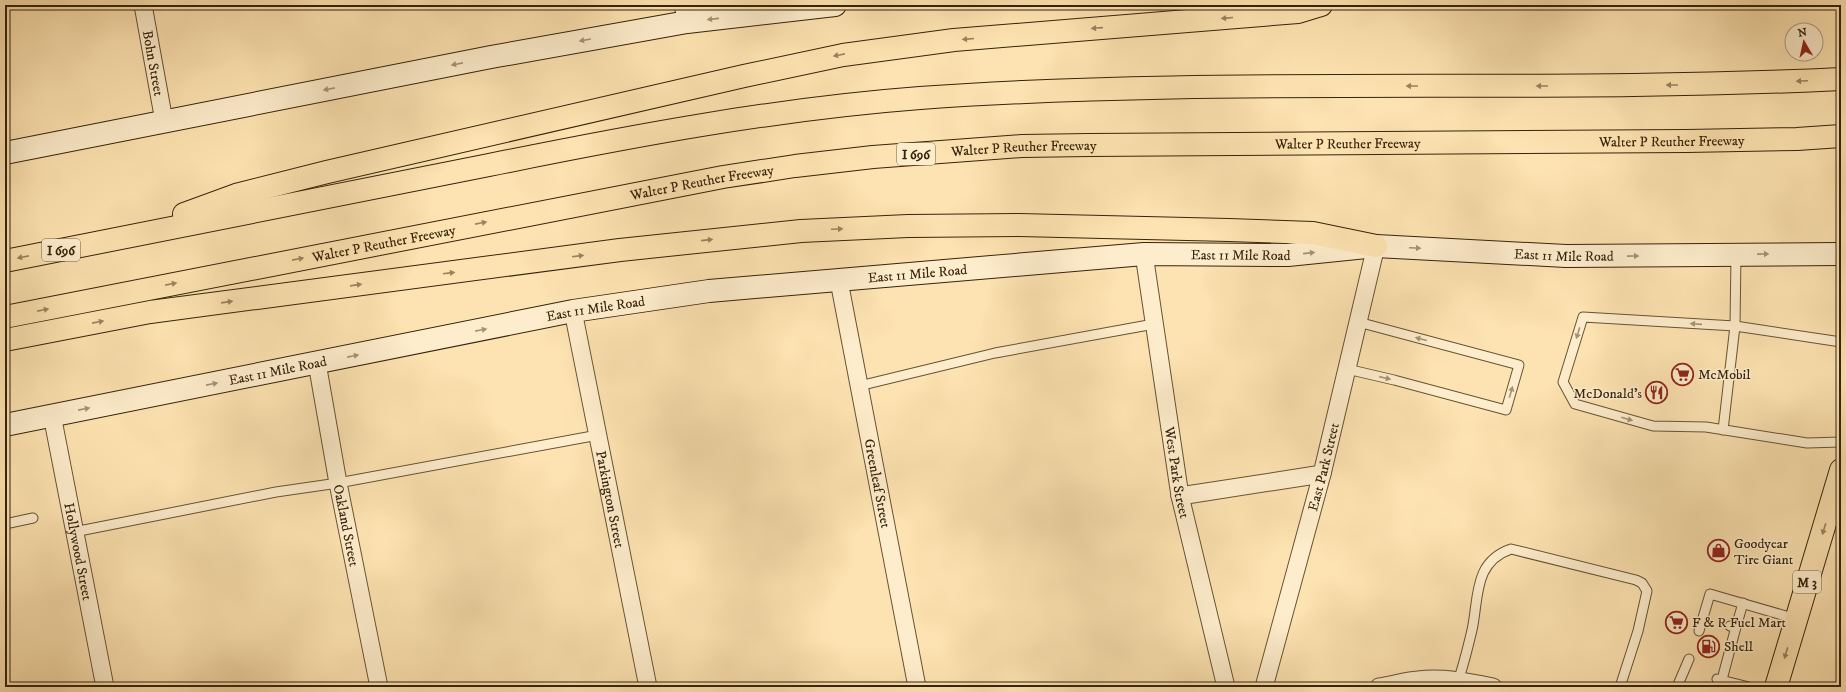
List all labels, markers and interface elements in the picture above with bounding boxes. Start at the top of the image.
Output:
one-way arrow [707,15,719,22]
one-way arrow [1221,15,1233,22]
north arrow [1784,22,1824,62]
one-way arrow [1091,25,1103,32]
text: N [1797,25,1808,41]
street label: Bohn Street [138,29,167,98]
one-way arrow [962,35,974,42]
one-way arrow [579,37,591,43]
one-way arrow [833,53,845,59]
one-way arrow [451,61,463,67]
one-way arrow [1796,78,1808,85]
one-way arrow [1665,82,1678,88]
one-way arrow [1405,83,1418,89]
one-way arrow [1535,83,1548,89]
one-way arrow [323,86,336,92]
street label: Walter P Reuther Freeway [1598,132,1745,152]
street label: Walter P Reuther Freeway [1274,135,1421,154]
street label: Walter P Reuther Freeway [950,137,1097,161]
road number: I 696 [897,143,935,165]
street label: Walter P Reuther Freeway [628,161,776,205]
one-way arrow [475,220,487,226]
street label: Walter P Reuther Freeway [310,221,458,267]
one-way arrow [831,226,843,233]
one-way arrow [701,237,713,244]
road number: I 696 [42,239,80,261]
one-way arrow [1409,245,1421,252]
street label: East 11 Mile Road [1514,245,1614,266]
street label: East 11 Mile Road [1191,246,1291,265]
one-way arrow [1303,250,1315,256]
one-way arrow [1757,251,1770,257]
one-way arrow [572,253,584,259]
one-way arrow [1627,253,1640,259]
one-way arrow [17,255,30,261]
one-way arrow [292,256,304,262]
street label: East 11 Mile Road [867,261,968,287]
one-way arrow [443,270,455,276]
one-way arrow [165,281,177,287]
one-way arrow [350,282,362,288]
street label: East 11 Mile Road [545,293,646,326]
one-way arrow [221,299,233,305]
one-way arrow [37,306,49,312]
one-way arrow [92,318,104,324]
one-way arrow [1690,320,1702,327]
one-way arrow [475,327,487,333]
one-way arrow [1575,327,1581,339]
one-way arrow [1414,336,1426,342]
one-way arrow [347,352,359,358]
street label: East 11 Mile Road [227,353,328,390]
supermarket icon: McMobil [1669,361,1695,387]
place label: McMobil [1698,366,1751,384]
one-way arrow [1379,375,1391,381]
one-way arrow [206,380,218,386]
restaurant icon: McDonald's [1644,380,1670,406]
place label: McDonald's [1574,385,1642,403]
one-way arrow [1509,386,1515,398]
one-way arrow [78,406,91,412]
one-way arrow [1621,416,1633,422]
street label: East Park Street [1304,421,1344,513]
street label: West Park Street [1160,425,1193,521]
street label: Greenleaf Street [860,437,894,530]
street label: Parkington Street [591,449,628,550]
street label: Oakland Street [328,483,363,569]
street label: Hollywood Street [59,501,96,602]
one-way arrow [1821,523,1827,535]
place label: Goodyear Tire Giant [1734,535,1794,569]
shop icon: Goodyear Tire Giant [1705,538,1731,564]
road number: M 3 [1793,571,1821,593]
supermarket icon: F & R Fuel Mart [1664,609,1690,635]
place label: F & R Fuel Mart [1692,614,1787,632]
fuel station icon: Shell [1695,633,1721,659]
place label: Shell [1724,638,1754,656]
one-way arrow [1783,647,1789,659]

